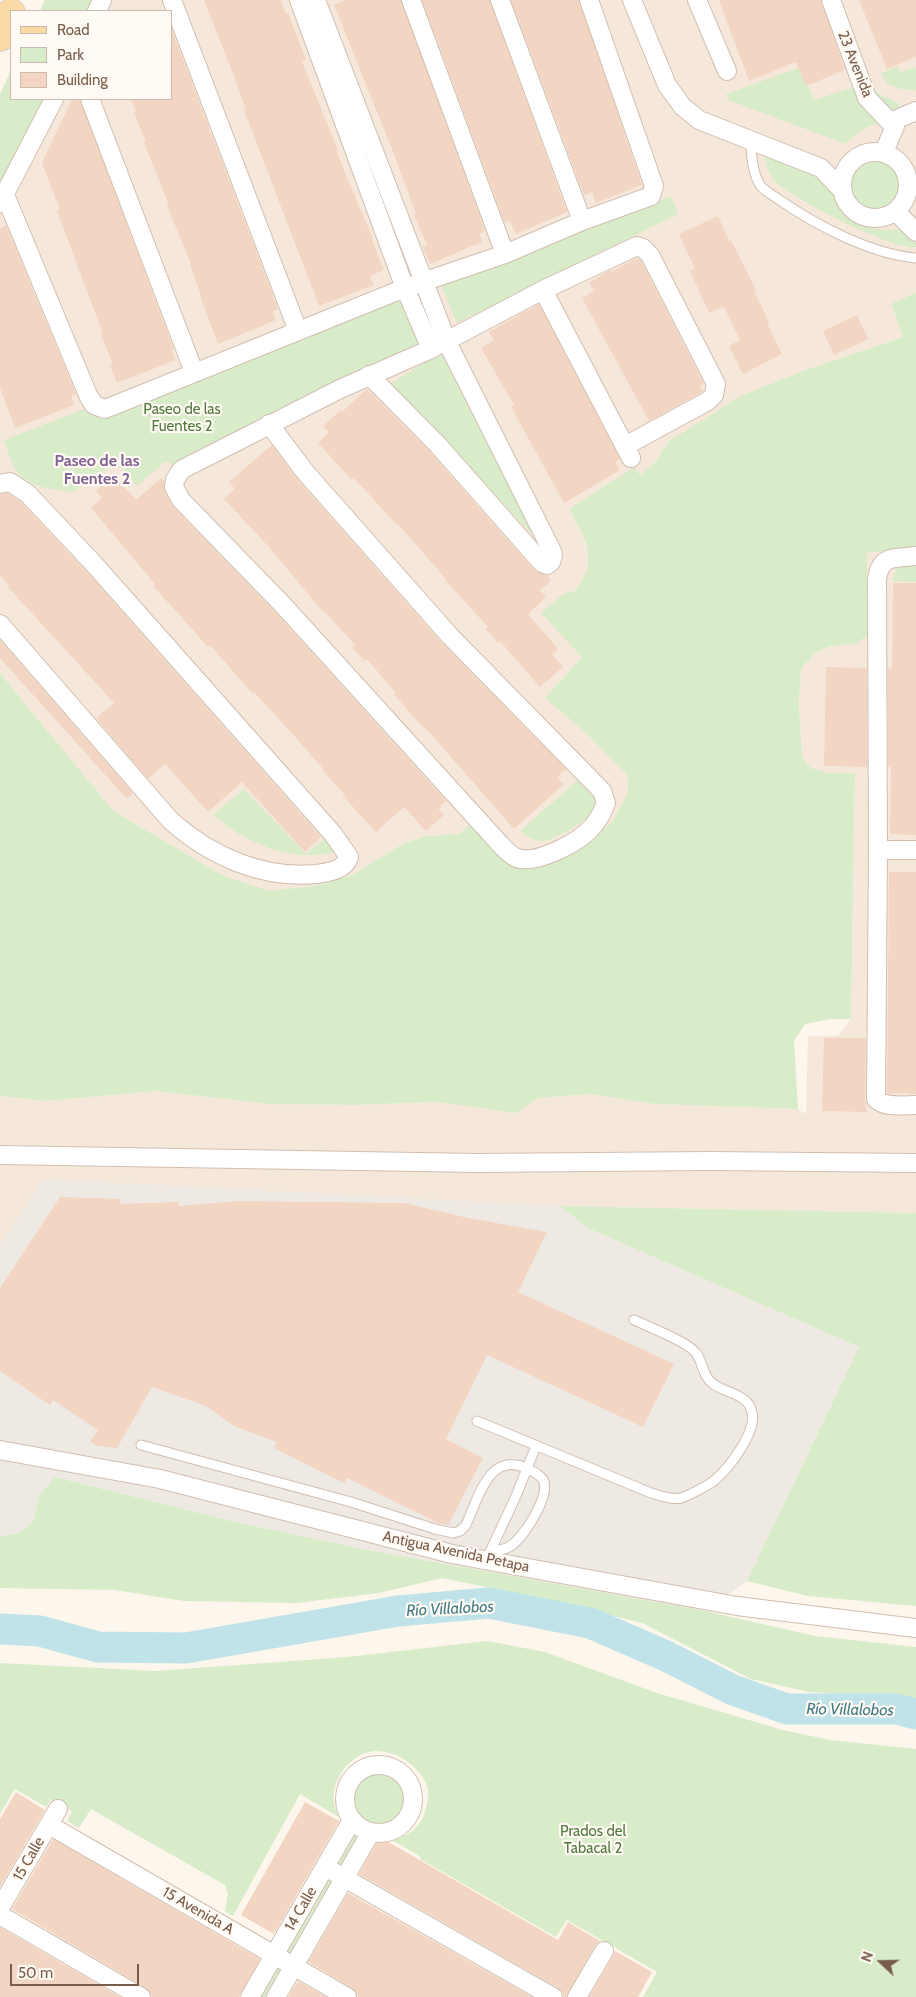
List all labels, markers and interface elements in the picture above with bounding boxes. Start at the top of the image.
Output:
legend [10,10,172,100]
text: Road [57,21,90,39]
street label: 23 Avenida [834,28,876,100]
text: Park [57,46,84,64]
text: Building [57,71,108,89]
park label: Paseo de las Fuentes 2 [143,401,221,436]
district label: Paseo de las Fuentes 2 [55,451,139,489]
street label: Antigua Avenida Petapa [381,1528,531,1576]
water label: Río Villalobos [406,1597,494,1621]
water label: Río Villalobos [806,1700,894,1720]
park label: Prados del Tabacal 2 [560,1823,626,1858]
street label: 15 Calle [9,1834,49,1884]
street label: 15 Avenida A [159,1883,237,1939]
street label: 14 Calle [281,1884,321,1934]
north arrow [856,1937,906,1987]
text: N [857,1949,877,1964]
scale bar [12,1954,141,1986]
text: 50 m [18,1964,53,1982]

